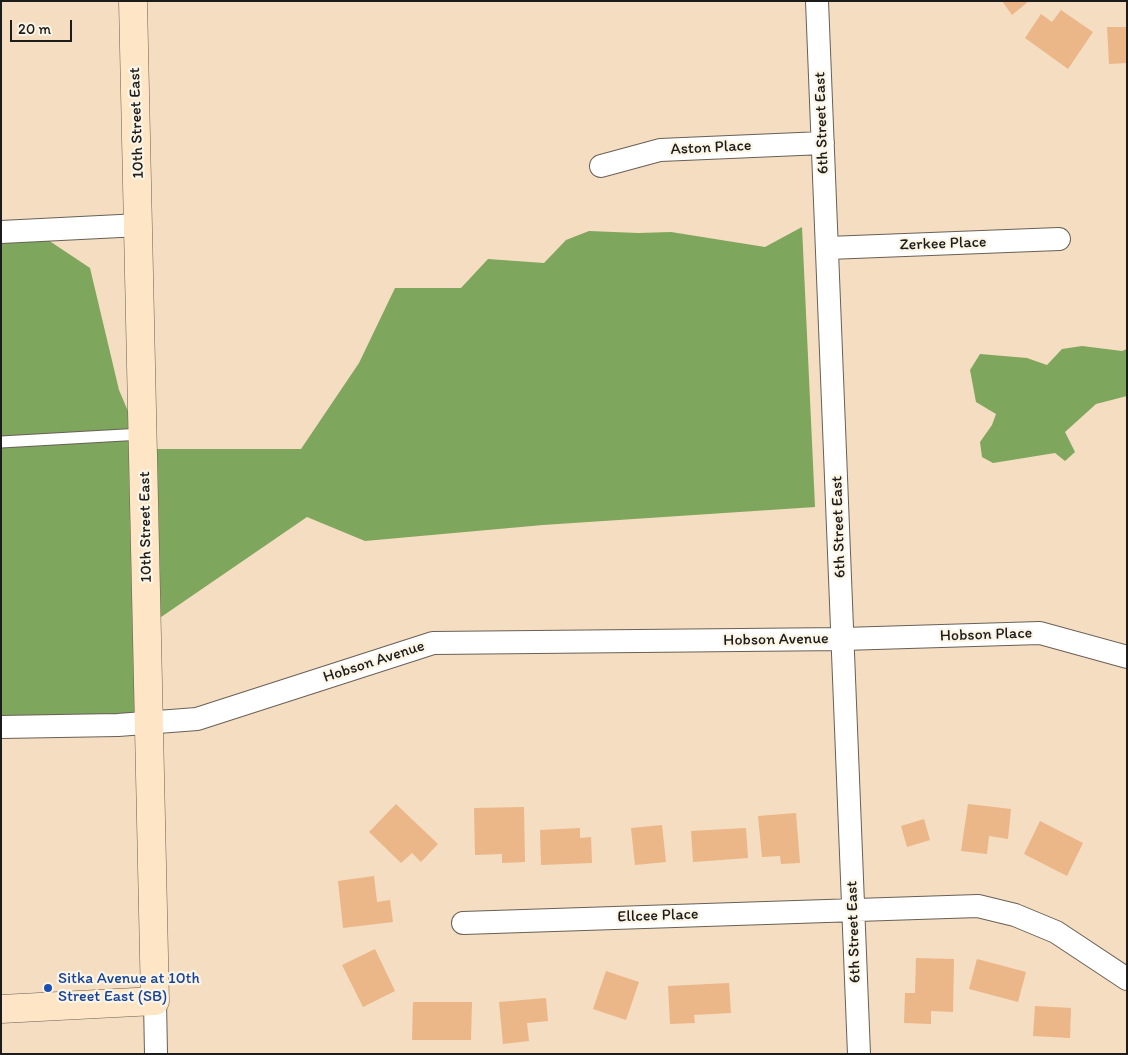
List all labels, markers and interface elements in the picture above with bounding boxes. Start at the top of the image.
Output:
scale bar [12,10,75,42]
text: 20 m [18,20,51,38]
street label: 10th Street East [125,67,149,179]
street label: 6th Street East [811,71,833,175]
street label: Aston Place [670,136,752,160]
street label: Zerkee Place [899,233,987,255]
street label: 10th Street East [135,471,157,583]
street label: 6th Street East [828,475,850,579]
street label: Hobson Place [940,624,1032,646]
street label: Hobson Avenue [723,629,829,651]
street label: Hobson Avenue [321,637,427,687]
street label: 6th Street East [843,880,865,984]
street label: Ellcee Place [617,905,699,927]
place label: Sitka Avenue at 10th Street East (SB) [58,969,200,1007]
marker: Sitka Avenue at 10th Street East (SB) [42,982,54,994]

